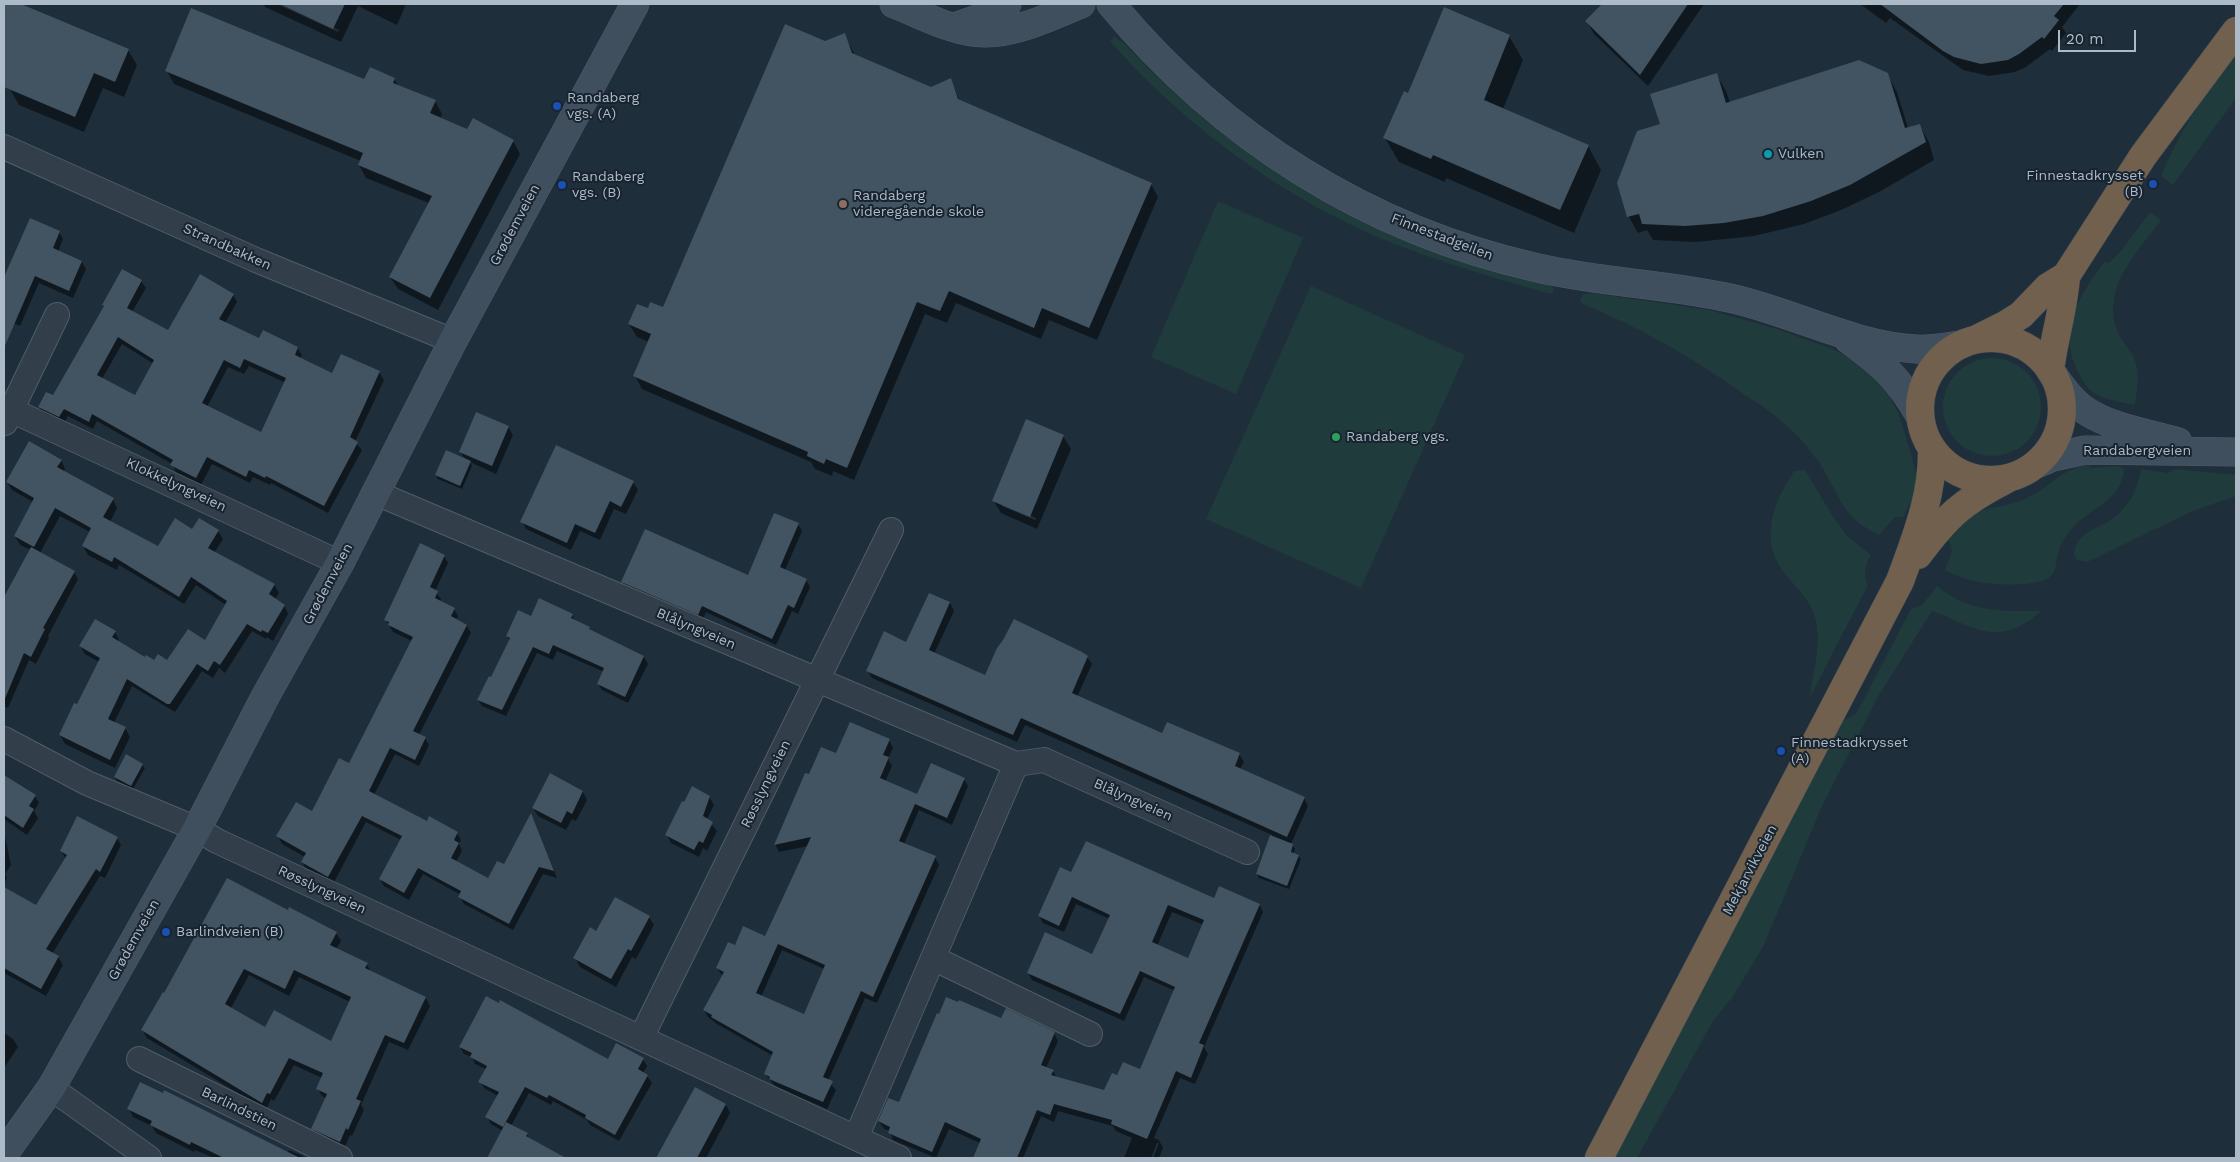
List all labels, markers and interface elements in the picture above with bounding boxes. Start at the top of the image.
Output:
scale bar [2060,20,2138,52]
text: 20 m [2066,30,2104,48]
place label: Randaberg vgs. (A) [567,90,639,122]
marker: Randaberg vgs. (A) [551,100,563,112]
place label: Vulken [1778,146,1824,162]
marker: Vulken [1762,148,1774,160]
place label: Finnestadkrysset (B) [2026,168,2143,200]
place label: Randaberg vgs. (B) [572,169,644,202]
marker: Finnestadkrysset (B) [2147,178,2159,190]
marker: Randaberg vgs. (B) [556,179,568,191]
street label: Grødemveien [486,181,544,269]
place label: Randaberg videregående skole [853,188,984,220]
marker: Randaberg videregående skole [837,198,849,210]
street label: Finnestadgeilen [1389,210,1495,264]
street label: Strandbakken [180,220,274,274]
place label: Randaberg vgs. [1346,429,1449,445]
marker: Randaberg vgs. [1330,431,1342,443]
street label: Randabergveien [2083,443,2191,459]
street label: Klokkelyngveien [123,454,229,516]
street label: Grødemveien [299,540,357,628]
street label: Blålyngveien [654,605,738,653]
place label: Finnestadkrysset (A) [1791,735,1908,768]
street label: Røsslyngveien [738,737,794,831]
marker: Finnestadkrysset (A) [1775,745,1787,757]
street label: Blålyngveien [1091,775,1175,825]
street label: Mekjarvikveien [1719,822,1781,918]
street label: Røsslyngveien [275,862,369,918]
street label: Grødemveien [105,897,163,983]
place label: Barlindveien (B) [176,924,283,940]
marker: Barlindveien (B) [160,926,172,938]
street label: Barlindstien [198,1083,280,1135]

